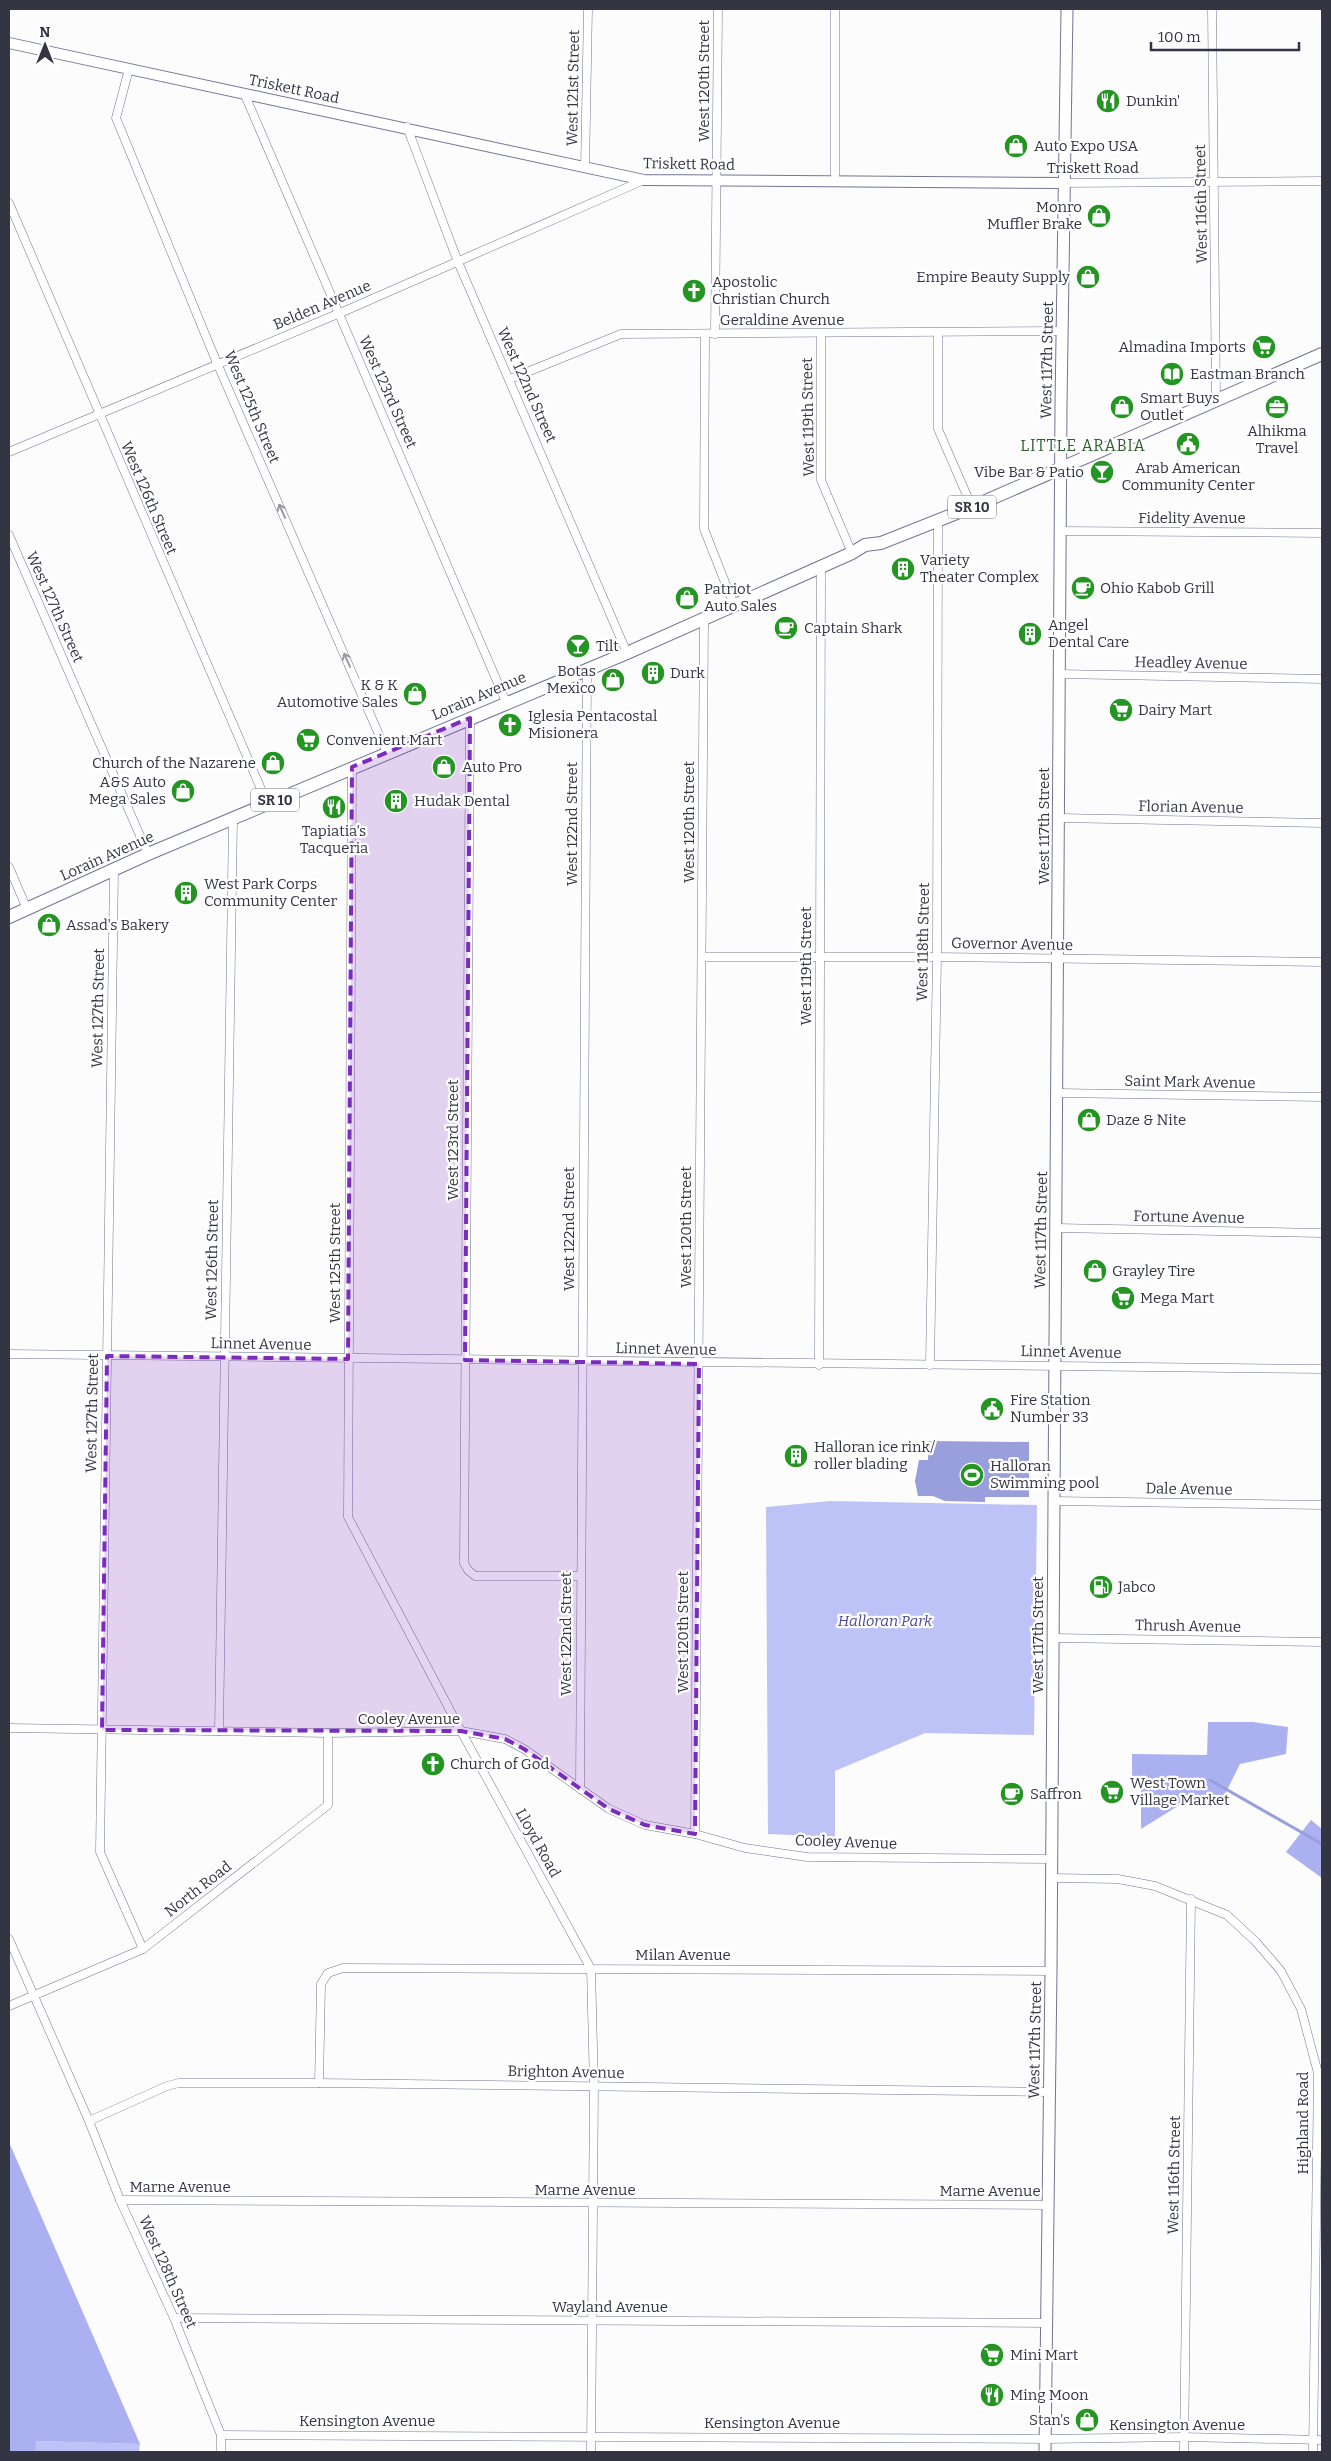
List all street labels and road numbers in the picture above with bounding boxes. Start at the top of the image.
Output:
street label: West 120th Street [695,19,713,142]
street label: West 121st Street [563,29,583,146]
street label: Triskett Road [247,71,341,107]
street label: West 116th Street [1191,144,1211,264]
street label: Triskett Road [643,154,735,174]
street label: Triskett Road [1047,159,1139,177]
street label: Belden Avenue [270,276,374,334]
street label: West 117th Street [1037,300,1057,419]
street label: Geraldine Avenue [720,311,844,329]
street label: West 122nd Street [494,325,561,446]
street label: West 123rd Street [355,333,421,451]
street label: West 125th Street [220,348,284,466]
street label: West 119th Street [798,357,818,477]
street label: West 126th Street [117,439,181,558]
road number: SR 10 [948,496,996,518]
street label: Fidelity Avenue [1138,509,1246,527]
street label: West 127th Street [22,549,88,666]
street label: Headley Avenue [1134,653,1248,673]
street label: Lorain Avenue [429,668,529,724]
street label: West 120th Street [680,760,698,883]
street label: West 122nd Street [563,761,581,886]
street label: West 117th Street [1035,767,1053,885]
road number: SR 10 [251,788,299,812]
street label: Florian Avenue [1138,797,1244,817]
street label: Lorain Avenue [57,827,157,885]
street label: West 118th Street [913,882,933,1002]
street label: West 119th Street [797,906,815,1026]
street label: Governor Avenue [951,934,1073,954]
street label: West 127th Street [88,947,108,1068]
street label: Saint Mark Avenue [1124,1072,1256,1092]
street label: West 123rd Street [444,1079,462,1201]
street label: West 120th Street [677,1165,695,1288]
street label: West 122nd Street [560,1166,578,1291]
street label: West 117th Street [1031,1170,1051,1289]
street label: West 126th Street [202,1199,222,1321]
street label: West 125th Street [326,1202,344,1323]
street label: Fortune Avenue [1133,1207,1245,1227]
street label: Linnet Avenue [210,1334,312,1354]
street label: Linnet Avenue [615,1339,717,1359]
street label: Linnet Avenue [1020,1342,1122,1362]
street label: West 127th Street [82,1352,102,1473]
street label: Dale Avenue [1145,1479,1233,1499]
street label: West 120th Street [674,1570,692,1693]
street label: West 122nd Street [557,1571,575,1696]
street label: West 117th Street [1029,1576,1047,1694]
street label: Thrush Avenue [1135,1616,1241,1636]
street label: Cooley Avenue [358,1710,460,1728]
street label: Lloyd Road [512,1806,564,1881]
street label: Cooley Avenue [795,1831,897,1853]
street label: North Road [161,1857,235,1921]
street label: Milan Avenue [635,1946,731,1964]
street label: West 117th Street [1025,1980,1045,2099]
street label: Brighton Avenue [507,2062,625,2082]
street label: Highland Road [1294,2071,1312,2174]
street label: West 116th Street [1164,2115,1184,2235]
street label: Marne Avenue [129,2178,231,2196]
street label: Marne Avenue [534,2181,636,2199]
street label: Marne Avenue [939,2182,1041,2200]
street label: West 128th Street [135,2213,201,2332]
street label: Wayland Avenue [552,2298,668,2316]
street label: Kensington Avenue [299,2412,435,2430]
street label: Kensington Avenue [704,2414,840,2432]
street label: Kensington Avenue [1109,2416,1245,2434]

